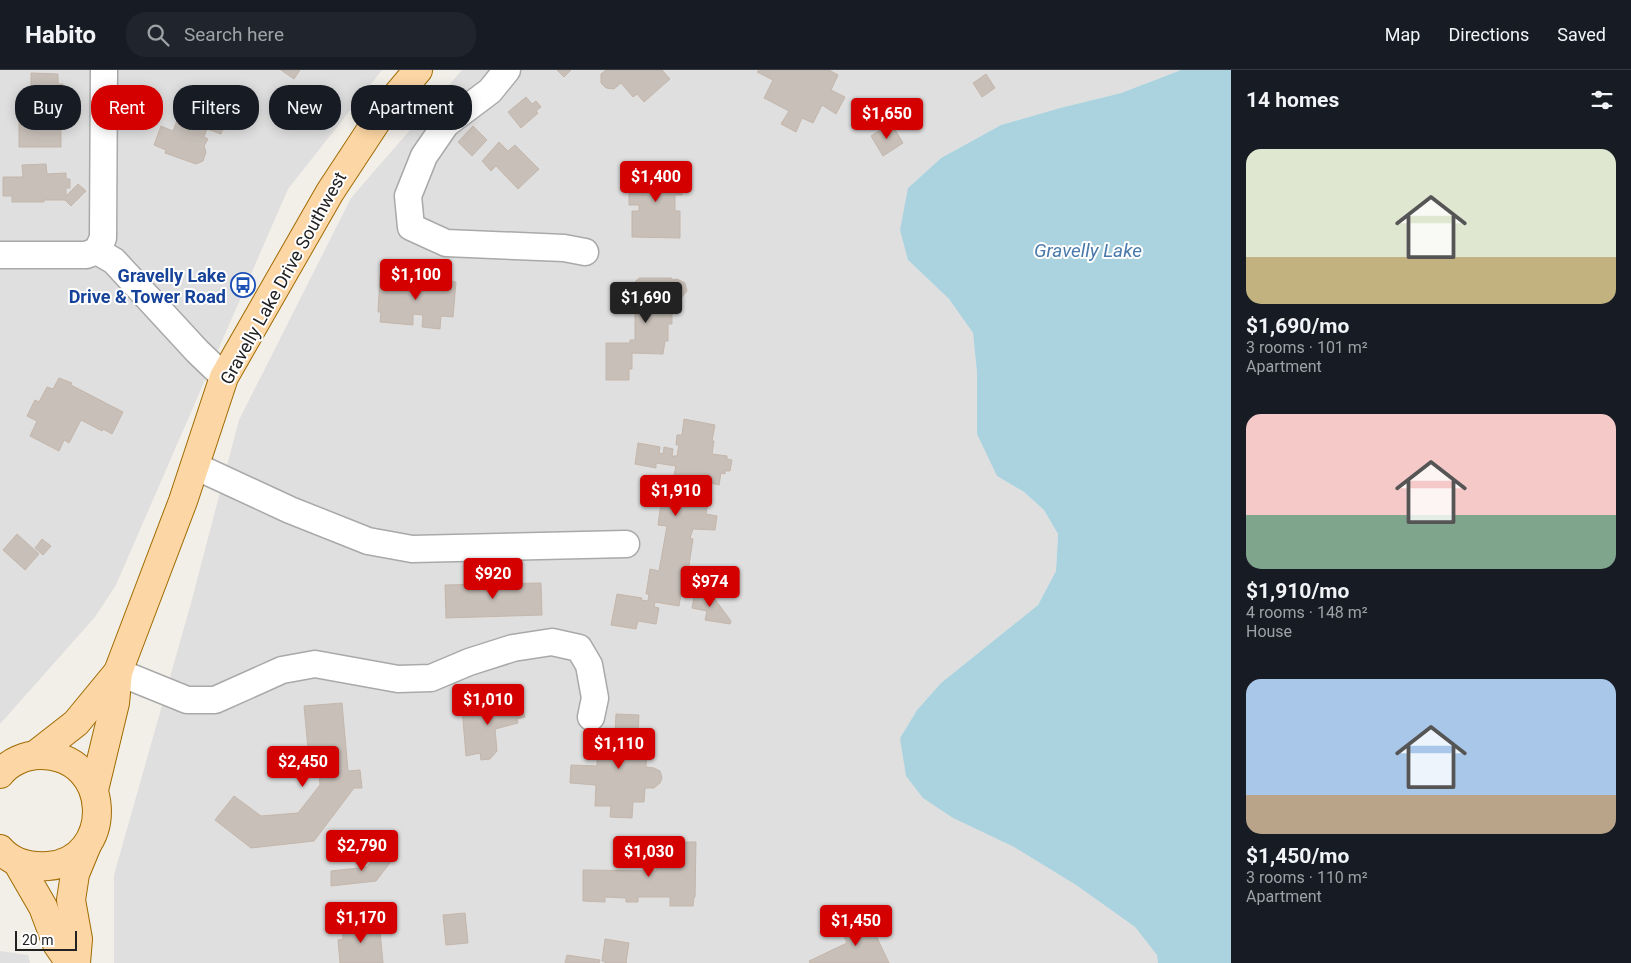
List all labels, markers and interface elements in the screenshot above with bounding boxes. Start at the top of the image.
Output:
search box [126,12,476,57]
text: Habito [25,21,96,49]
icon: search [144,21,172,49]
text: Search here [184,23,284,46]
text: Map [1385,24,1420,45]
text: Directions [1448,24,1529,45]
text: Saved [1557,24,1606,45]
chip: Buy [15,85,81,130]
chip: Rent [91,85,163,130]
chip: Filters [173,85,259,130]
chip: New [269,85,341,130]
chip: Apartment [351,85,472,130]
icon: filters [1588,86,1616,114]
text: 14 homes [1246,88,1339,112]
pin: $1,650 [846,98,928,140]
text: $1,650 [862,104,912,123]
pin: $1,400 [615,160,697,203]
text: $1,400 [631,167,681,186]
street label: Gravelly Lake Drive Southwest [216,168,350,388]
icon: home [1386,182,1476,272]
water label: Gravelly Lake [1034,239,1142,262]
pin: $1,100 [375,258,457,301]
place label: Gravelly Lake Drive & Tower Road [69,265,226,307]
text: $1,100 [391,265,441,284]
bus stop icon: Gravelly Lake Drive & Tower Road [230,272,256,298]
pin: $1,690 [605,282,687,324]
text: $1,690 [621,288,671,307]
text: $1,690/mo [1246,314,1349,338]
text: 3 rooms · 101 m² [1246,338,1368,357]
text: Apartment [1246,357,1322,376]
icon: home [1386,447,1476,537]
pin: $1,910 [635,474,717,517]
text: $1,910 [651,481,701,500]
pin: $920 [463,558,523,600]
text: $920 [475,564,511,583]
pin: $974 [680,566,740,608]
text: $974 [692,572,728,591]
text: $1,910/mo [1246,579,1349,603]
text: 4 rooms · 148 m² [1246,603,1368,622]
text: House [1246,622,1292,641]
pin: $1,010 [447,684,529,726]
text: $1,010 [463,690,513,709]
icon: home [1386,712,1476,802]
pin: $1,110 [578,728,660,770]
text: $1,110 [594,734,644,753]
pin: $2,450 [262,746,344,788]
text: $2,450 [278,752,328,771]
pin: $2,790 [321,830,403,872]
text: $2,790 [337,836,387,855]
pin: $1,030 [608,836,690,878]
text: $1,030 [624,842,674,861]
text: $1,450/mo [1246,844,1349,868]
text: 3 rooms · 110 m² [1246,868,1368,887]
text: Apartment [1246,887,1322,906]
pin: $1,170 [320,902,402,944]
pin: $1,450 [815,904,897,947]
text: $1,170 [336,908,386,927]
text: $1,450 [831,911,881,930]
scale bar [15,928,78,951]
text: 20 m [22,932,54,948]

